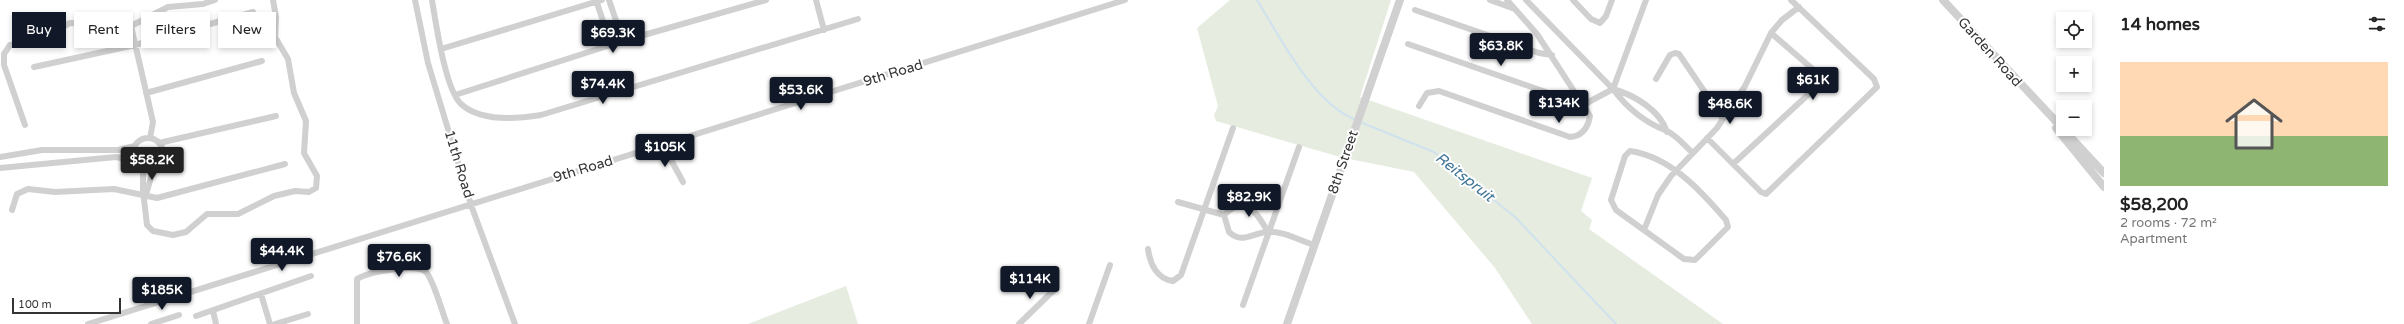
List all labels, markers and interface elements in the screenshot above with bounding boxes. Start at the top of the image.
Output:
chip: Buy [12,12,66,48]
chip: Rent [74,12,133,48]
chip: Filters [141,12,210,48]
chip: New [218,12,276,48]
map controls [2056,12,2092,136]
button: locate [2056,12,2092,48]
icon: filters [2366,13,2388,35]
street label: Garden Road [1954,14,2026,90]
text: 14 homes [2120,14,2200,35]
pin: $69.3K [580,20,646,54]
text: $69.3K [591,25,635,41]
pin: $63.8K [1468,33,1534,67]
text: $63.8K [1479,38,1523,54]
street label: 9th Road [861,56,925,90]
button: + [2056,56,2092,92]
pin: $61K [1789,67,1837,101]
pin: $74.4K [570,71,636,105]
text: $61K [1796,72,1830,88]
text: $74.4K [581,76,625,92]
pin: $53.6K [768,77,834,111]
text: $53.6K [779,82,823,98]
icon: home [2218,88,2290,160]
pin: $134K [1531,90,1587,124]
pin: $48.6K [1697,91,1763,125]
text: $134K [1538,95,1580,111]
text: $48.6K [1708,96,1752,112]
button: − [2056,100,2092,136]
street label: 8th Street [1324,127,1362,196]
street label: 11th Road [441,128,477,200]
pin: $105K [637,134,693,168]
text: $105K [644,139,686,155]
pin: $58.2K [119,147,185,181]
water label: Reitspruit [1432,148,1500,207]
text: $58.2K [130,152,174,168]
street label: 9th Road [551,152,615,186]
pin: $82.9K [1216,184,1282,218]
text: $82.9K [1227,189,1271,205]
text: $58,200 [2120,194,2188,215]
text: 2 rooms · 72 m² [2120,215,2217,231]
text: Apartment [2120,231,2187,247]
pin: $44.4K [249,238,315,272]
text: $44.4K [260,243,304,259]
pin: $76.6K [366,244,432,278]
text: $76.6K [377,249,421,265]
pin: $114K [1002,266,1058,300]
text: $114K [1009,271,1051,287]
pin: $185K [134,277,190,311]
text: $185K [141,282,183,298]
scale bar [12,296,121,315]
text: 100 m [18,298,52,311]

